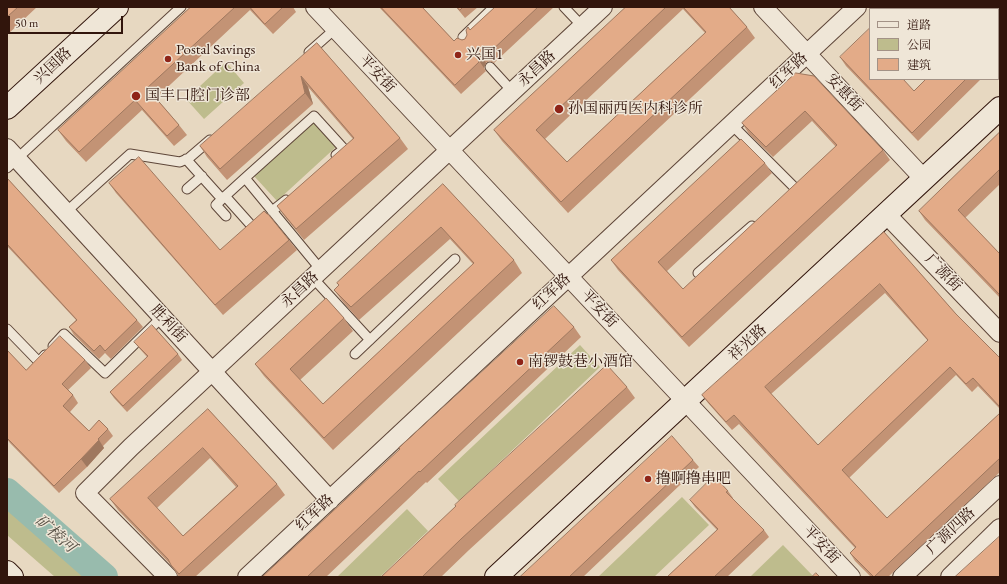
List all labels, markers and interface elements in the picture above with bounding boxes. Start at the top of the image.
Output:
scale bar [10,8,125,34]
legend [869,8,999,80]
text: 50 m [15,15,38,31]
text: 道路 [907,17,931,33]
text: 公园 [907,37,931,53]
place label: Postal Savings Bank of China [176,41,260,76]
street label: 兴国路 [30,44,76,88]
place label: 兴国1 [466,46,503,64]
street label: 永昌路 [514,47,560,91]
street label: 红军路 [766,49,812,93]
marker: 兴国1 [453,50,463,60]
street label: 平安街 [355,51,399,97]
marker: Postal Savings Bank of China [163,54,173,64]
text: 建筑 [907,57,931,73]
street label: 安惠街 [822,70,866,116]
place label: 国丰口腔门诊部 [145,87,250,105]
marker: 国丰口腔门诊部 [130,90,142,102]
place label: 孙国丽西医内科诊所 [568,100,703,118]
marker: 孙国丽西医内科诊所 [553,103,565,115]
street label: 广源街 [921,251,965,295]
street label: 永昌路 [277,268,323,312]
street label: 红军路 [529,270,575,314]
street label: 平安街 [577,286,621,332]
street label: 胜利街 [146,301,190,347]
street label: 祥光路 [725,321,771,365]
place label: 南锣鼓巷小酒馆 [528,353,633,371]
marker: 南锣鼓巷小酒馆 [515,357,525,367]
place label: 撸啊撸串吧 [656,470,731,488]
marker: 撸啊撸串吧 [643,474,653,484]
street label: 红军路 [292,491,338,535]
street label: 广源四路 [923,504,979,558]
water label: 矿棱河 [31,511,79,557]
street label: 平安街 [799,522,843,568]

